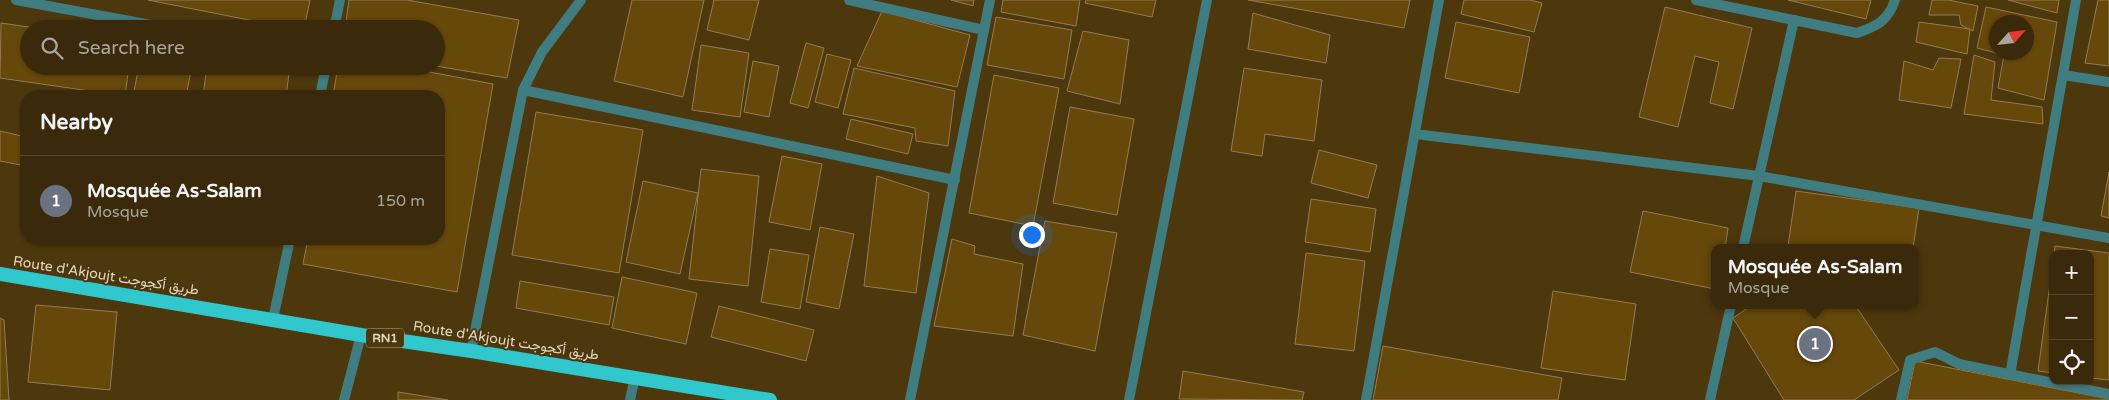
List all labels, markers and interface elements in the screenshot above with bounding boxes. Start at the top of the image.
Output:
north arrow [1989,15,2034,60]
search box [20,20,445,75]
icon: search [38,34,66,62]
text: Search here [78,37,185,59]
text: Nearby [40,110,113,135]
text: Mosquée As-Salam [87,180,262,202]
text: 1 [51,191,61,211]
text: 150 m [376,191,425,211]
text: Mosque [87,202,149,222]
your location [1019,222,1045,248]
popup [1711,244,1919,309]
map controls [2049,250,2094,385]
button: + [2049,250,2094,295]
street label: Route d'Akjoujt طريق أكجوجت [12,252,200,299]
text: Mosquée As-Salam [1728,256,1902,278]
text: Mosque [1728,278,1789,298]
button: − [2049,295,2094,340]
street label: Route d'Akjoujt طريق أكجوجت [412,317,600,364]
pin: 1 [1799,325,1831,363]
road number: RN1 [366,328,404,348]
button: locate [2049,340,2094,385]

